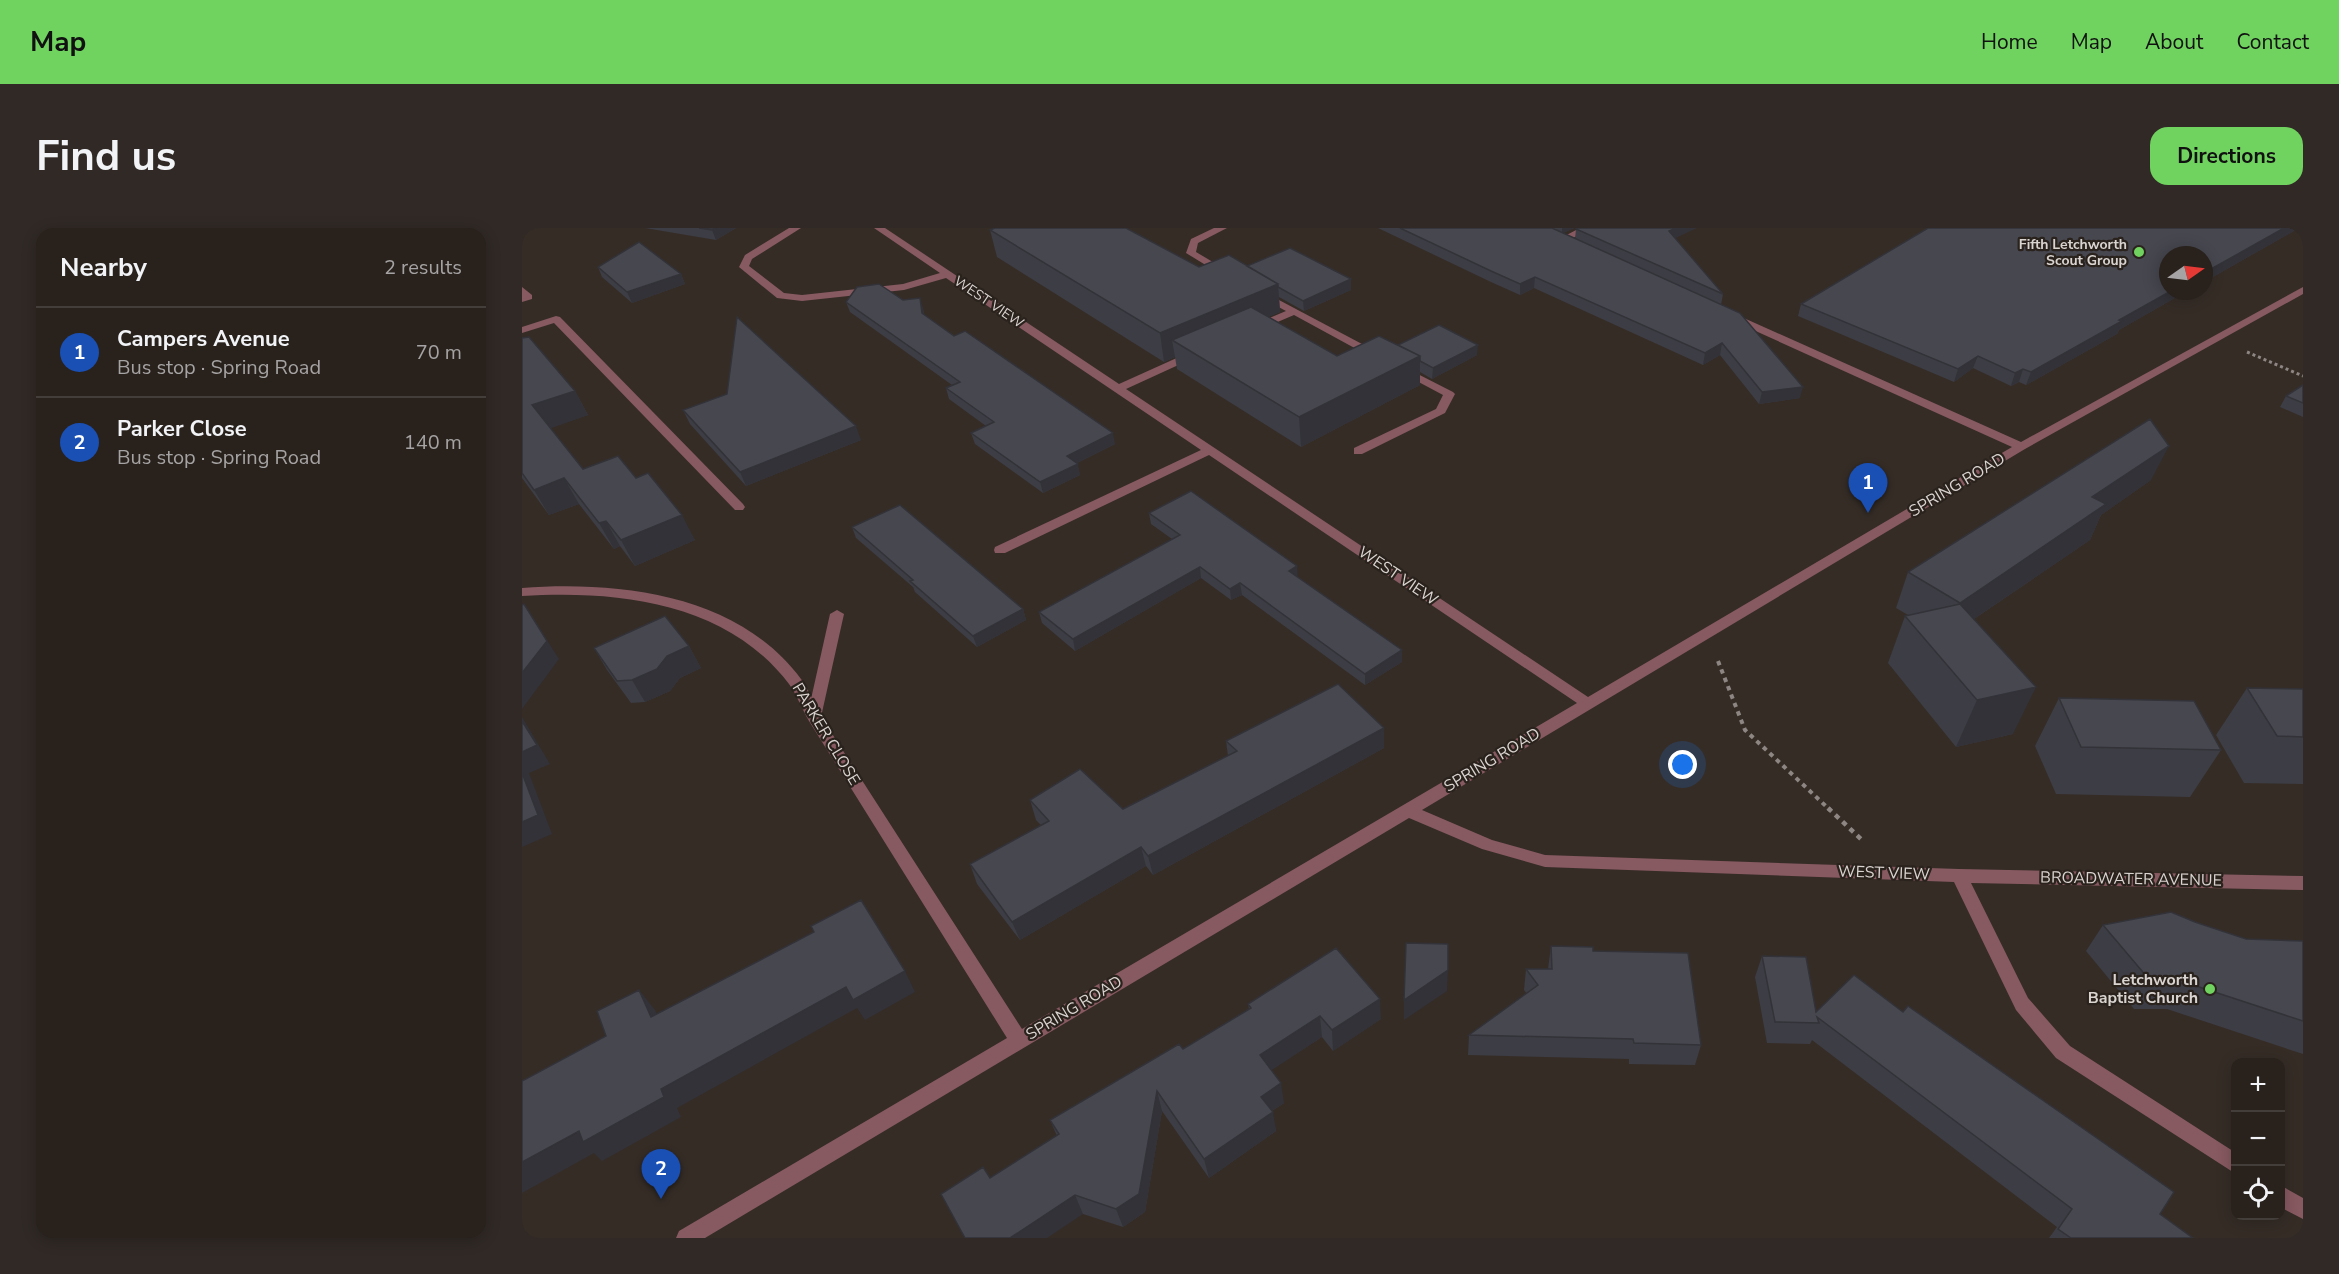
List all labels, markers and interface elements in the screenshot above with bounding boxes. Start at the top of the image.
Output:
text: Map [30,23,86,61]
text: Home [1981,28,2038,56]
text: Map [2071,28,2112,56]
text: About [2145,28,2203,56]
text: Contact [2236,28,2309,56]
button: Directions [2150,127,2303,185]
text: Find us [36,128,176,185]
place label: Fifth Letchworth Scout Group [2019,235,2127,270]
marker: Fifth Letchworth Scout Group [2132,245,2146,259]
north arrow [2159,246,2213,300]
text: Nearby [60,250,147,285]
text: 2 results [384,254,462,281]
street label: WEST VIEW [950,272,1028,333]
text: Campers Avenue [117,324,290,354]
text: 1 [74,339,86,366]
text: 70 m [416,339,462,366]
text: Bus stop · Spring Road [117,354,321,381]
text: Parker Close [117,414,247,444]
text: 2 [74,429,86,456]
text: 140 m [404,429,462,456]
text: Bus stop · Spring Road [117,444,321,471]
street label: SPRING ROAD [1905,448,2009,522]
pin: 1 [1848,464,1888,513]
street label: WEST VIEW [1354,541,1443,611]
street label: PARKER CLOSE [787,679,865,789]
street label: SPRING ROAD [1440,723,1544,797]
your location [1668,750,1697,779]
street label: WEST VIEW [1838,860,1931,886]
street label: BROADWATER AVENUE [2040,866,2222,892]
place label: Letchworth Baptist Church [2088,969,2198,1009]
street label: SPRING ROAD [1022,971,1126,1045]
marker: Letchworth Baptist Church [2203,982,2217,996]
map controls [2231,1058,2285,1220]
button: + [2231,1058,2285,1112]
button: − [2231,1112,2285,1166]
pin: 2 [642,1150,680,1199]
button: locate [2231,1166,2285,1220]

